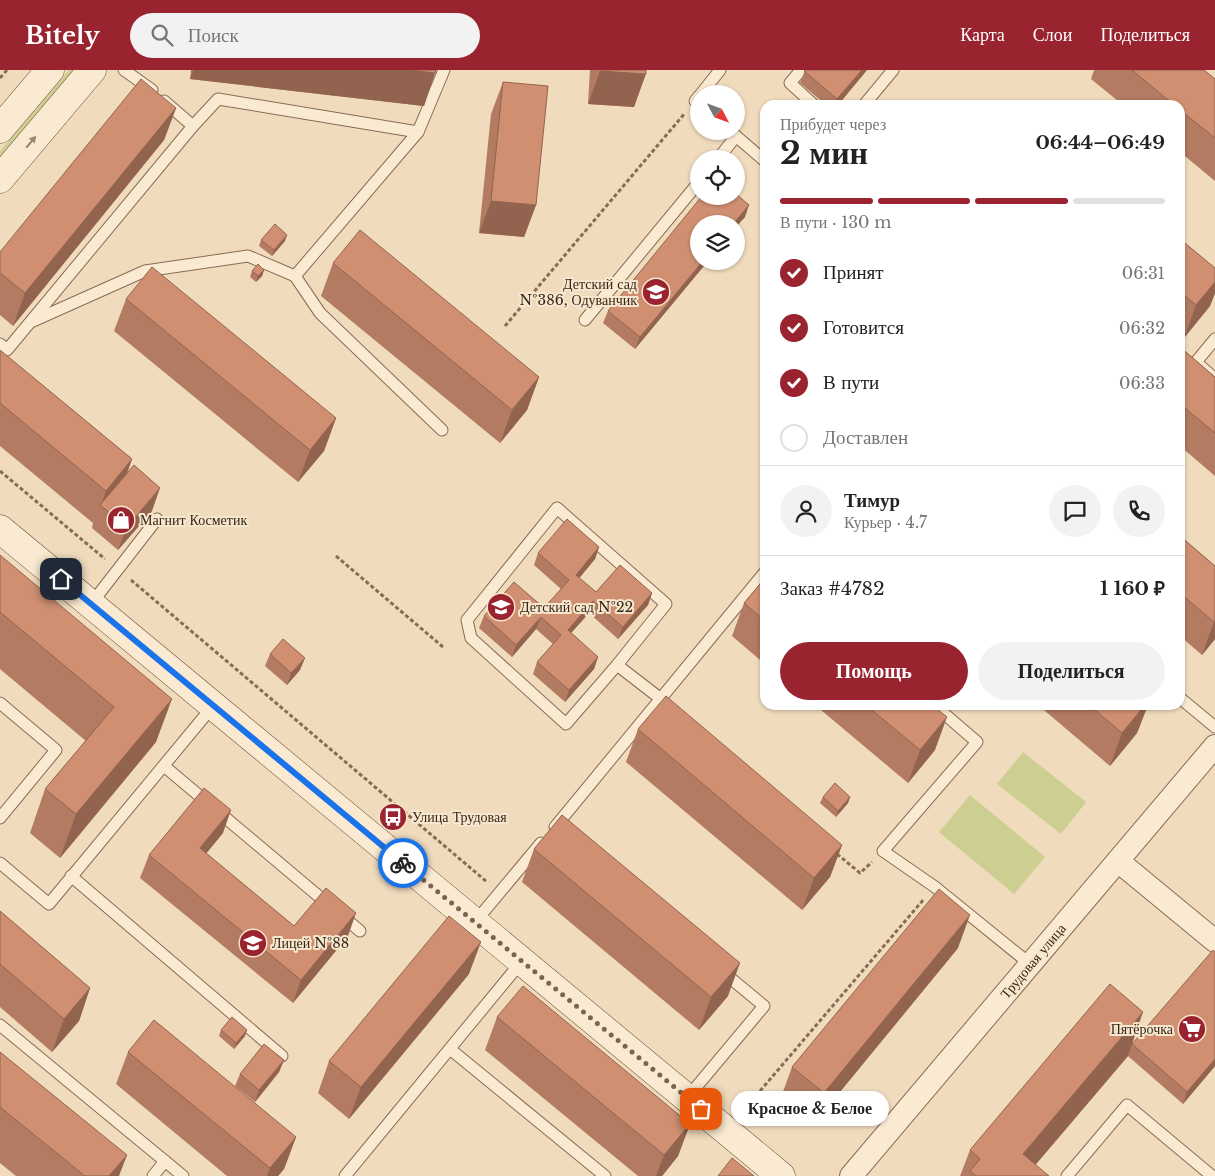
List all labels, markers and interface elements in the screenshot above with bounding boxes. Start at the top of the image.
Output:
search box [130,13,480,58]
text: Bitely [25,21,100,50]
icon: search [148,21,176,49]
text: Поиск [188,24,239,47]
text: Карта [960,24,1005,46]
text: Слои [1033,24,1072,46]
text: Поделиться [1100,24,1190,46]
north arrow [690,85,745,140]
map controls [690,85,745,270]
text: Прибудет через [780,114,886,134]
text: 06:44–06:49 [1035,131,1165,154]
text: 2 мин [780,133,868,173]
one-way arrow [26,136,37,149]
button: locate [690,150,745,205]
text: В пути · 130 m [780,212,891,232]
button: layers [690,215,745,270]
icon: check [780,259,808,287]
text: Принят [823,261,884,284]
text: 06:31 [1122,263,1165,283]
place label: Детский сад №386, Одуванчик [520,275,637,309]
school or university icon: Детский сад №386, Одуванчик [641,277,671,307]
icon: check [780,314,808,342]
text: Готовится [823,316,904,339]
text: 06:32 [1119,318,1165,338]
icon: check [780,369,808,397]
text: В пути [823,371,879,394]
text: 06:33 [1119,373,1165,393]
text: Доставлен [823,426,908,449]
button: person [780,485,832,537]
button: chat [1049,485,1101,537]
button: phone [1113,485,1165,537]
text: Тимур [844,489,900,512]
shop icon: Магнит Косметик [106,505,136,535]
place label: Магнит Косметик [140,511,247,529]
text: Курьер · 4.7 [844,512,927,532]
pin [40,558,82,600]
icon: home [47,565,75,593]
text: Заказ #4782 [780,577,885,600]
text: 1 160 ₽ [1100,577,1165,600]
school or university icon: Детский сад №22 [486,592,516,622]
place label: Детский сад №22 [520,598,633,616]
button: Помощь [780,642,968,700]
button: Поделиться [978,642,1165,700]
bus stop icon: Улица Трудовая [378,802,408,832]
place label: Улица Трудовая [412,808,507,826]
courier [378,838,428,888]
icon: bike [389,849,417,877]
street label: Трудовая улица [996,919,1070,1002]
school or university icon: Лицей №88 [238,928,268,958]
place label: Лицей №88 [272,934,349,952]
supermarket icon: Пятёрочка [1177,1014,1207,1044]
place label: Пятёрочка [1111,1020,1174,1038]
pin [680,1088,722,1130]
callout: Красное & Белое [731,1092,888,1126]
icon: bag [687,1095,715,1123]
text: Красное & Белое [748,1098,872,1118]

